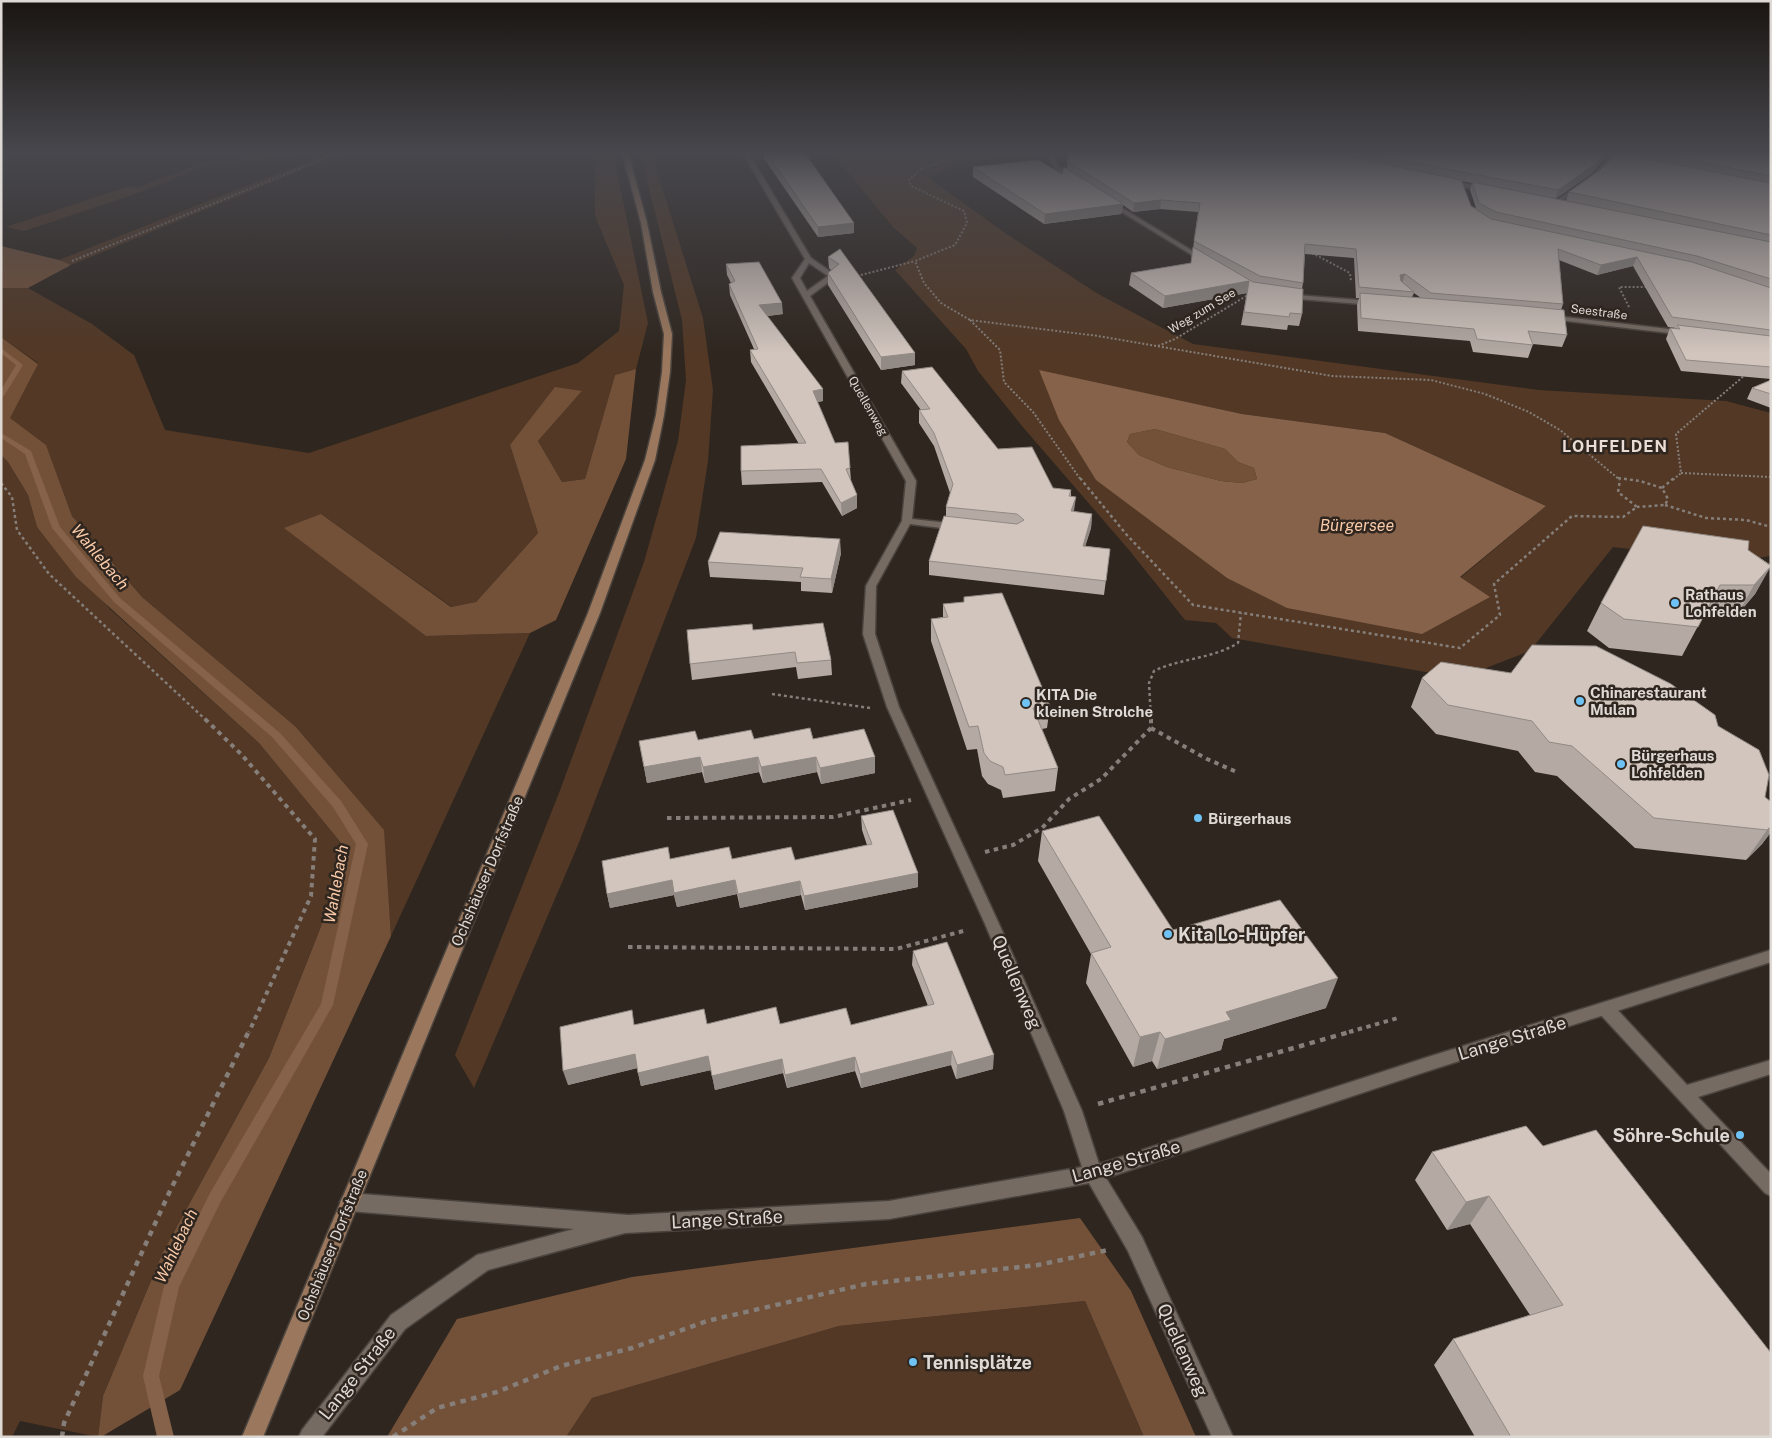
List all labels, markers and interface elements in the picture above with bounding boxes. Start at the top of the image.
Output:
street label: Weg zum See [1166,285,1238,337]
street label: Seestraße [1570,302,1628,322]
street label: Quellenweg [845,374,891,438]
district label: LOHFELDEN [1562,437,1668,456]
water label: Bürgersee [1320,516,1394,535]
water label: Wahlebach [67,520,133,594]
place label: Rathaus Lohfelden [1685,586,1757,620]
marker: Rathaus Lohfelden [1669,597,1681,609]
place label: Chinarestaurant Mulan [1590,684,1707,718]
place label: KITA Die kleinen Strolche [1036,686,1153,720]
marker: Chinarestaurant Mulan [1574,695,1586,707]
marker: KITA Die kleinen Strolche [1020,697,1032,709]
place label: Bürgerhaus Lohfelden [1631,747,1715,781]
marker: Bürgerhaus Lohfelden [1615,758,1627,770]
street label: Ochshäuser Dorfstraße [448,793,526,949]
place label: Bürgerhaus [1208,810,1292,827]
marker: Bürgerhaus [1192,812,1204,824]
water label: Wahlebach [320,843,352,925]
place label: Kita Lo-Hüpfer [1178,924,1306,945]
marker: Kita Lo-Hüpfer [1162,928,1174,940]
street label: Quellenweg [988,932,1046,1032]
street label: Lange Straße [1455,1012,1569,1064]
place label: Söhre-Schule [1613,1125,1730,1146]
marker: Söhre-Schule [1734,1129,1746,1141]
street label: Lange Straße [1069,1135,1183,1187]
street label: Ochshäuser Dorfstraße [294,1167,370,1323]
water label: Wahlebach [151,1206,201,1286]
street label: Lange Straße [671,1206,783,1232]
street label: Quellenweg [1153,1300,1213,1400]
street label: Lange Straße [314,1322,400,1424]
place label: Tennisplätze [923,1352,1032,1373]
marker: Tennisplätze [907,1356,919,1368]

